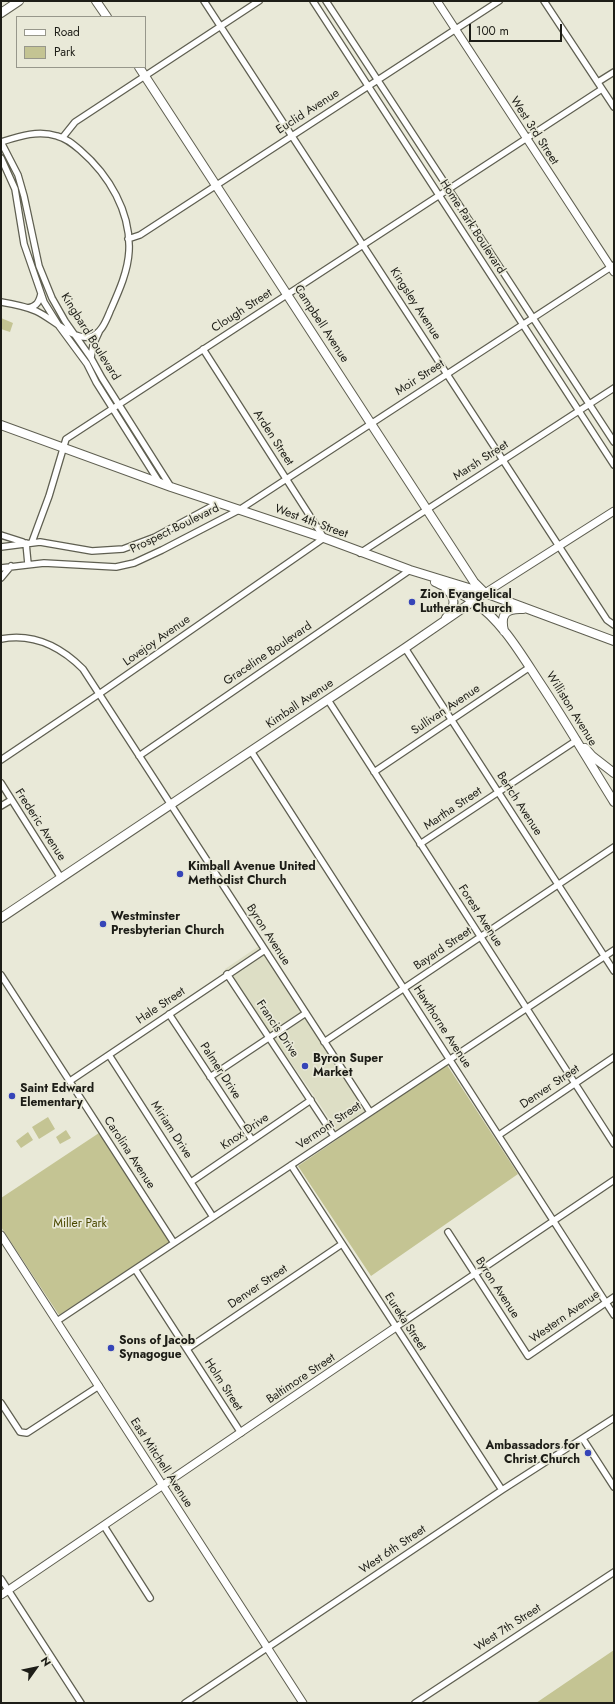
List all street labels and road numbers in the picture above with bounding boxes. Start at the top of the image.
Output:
street label: Euclid Avenue [274,86,342,138]
street label: West 3rd Street [507,94,561,168]
street label: Home Park Boulevard [436,177,508,277]
street label: Kingsley Avenue [386,265,444,343]
street label: Campbell Avenue [291,282,351,366]
street label: Clough Street [209,286,275,336]
street label: Kingbard Boulevard [57,291,123,383]
street label: Moir Street [393,357,447,399]
street label: Arden Street [250,407,296,469]
street label: Marsh Street [451,438,511,484]
street label: Prospect Boulevard [128,501,222,557]
street label: West 4th Street [272,502,350,542]
street label: Lovejoy Avenue [121,613,193,669]
street label: Graceline Boulevard [221,619,315,689]
street label: Williston Avenue [542,669,600,749]
street label: Kimball Avenue [263,676,337,732]
street label: Sullivan Avenue [409,682,483,738]
street label: Bertch Avenue [493,770,545,838]
street label: Martha Street [421,784,485,834]
street label: Frederic Avenue [11,786,69,864]
street label: Forest Avenue [455,882,505,950]
street label: Byron Avenue [243,902,293,968]
street label: Bayard Street [411,924,475,974]
street label: Hawthorne Avenue [410,983,474,1071]
street label: Hale Street [134,985,188,1027]
street label: Francis Drive [253,998,301,1060]
street label: Palmer Drive [196,1040,244,1102]
street label: Denver Street [518,1062,582,1112]
street label: Miriam Drive [147,1099,195,1161]
street label: Vermont Street [294,1099,364,1153]
street label: Knox Drive [218,1111,272,1153]
street label: Carolina Avenue [100,1114,158,1192]
street label: Byron Avenue [472,1255,522,1321]
street label: Denver Street [226,1262,290,1312]
street label: Western Avenue [527,1287,603,1347]
street label: Eureka Street [381,1290,429,1354]
street label: Baltimore Street [264,1351,338,1407]
street label: Holm Street [201,1356,245,1414]
street label: East Mitchell Avenue [127,1415,195,1511]
street label: West 6th Street [357,1523,429,1577]
street label: West 7th Street [472,1601,544,1655]

